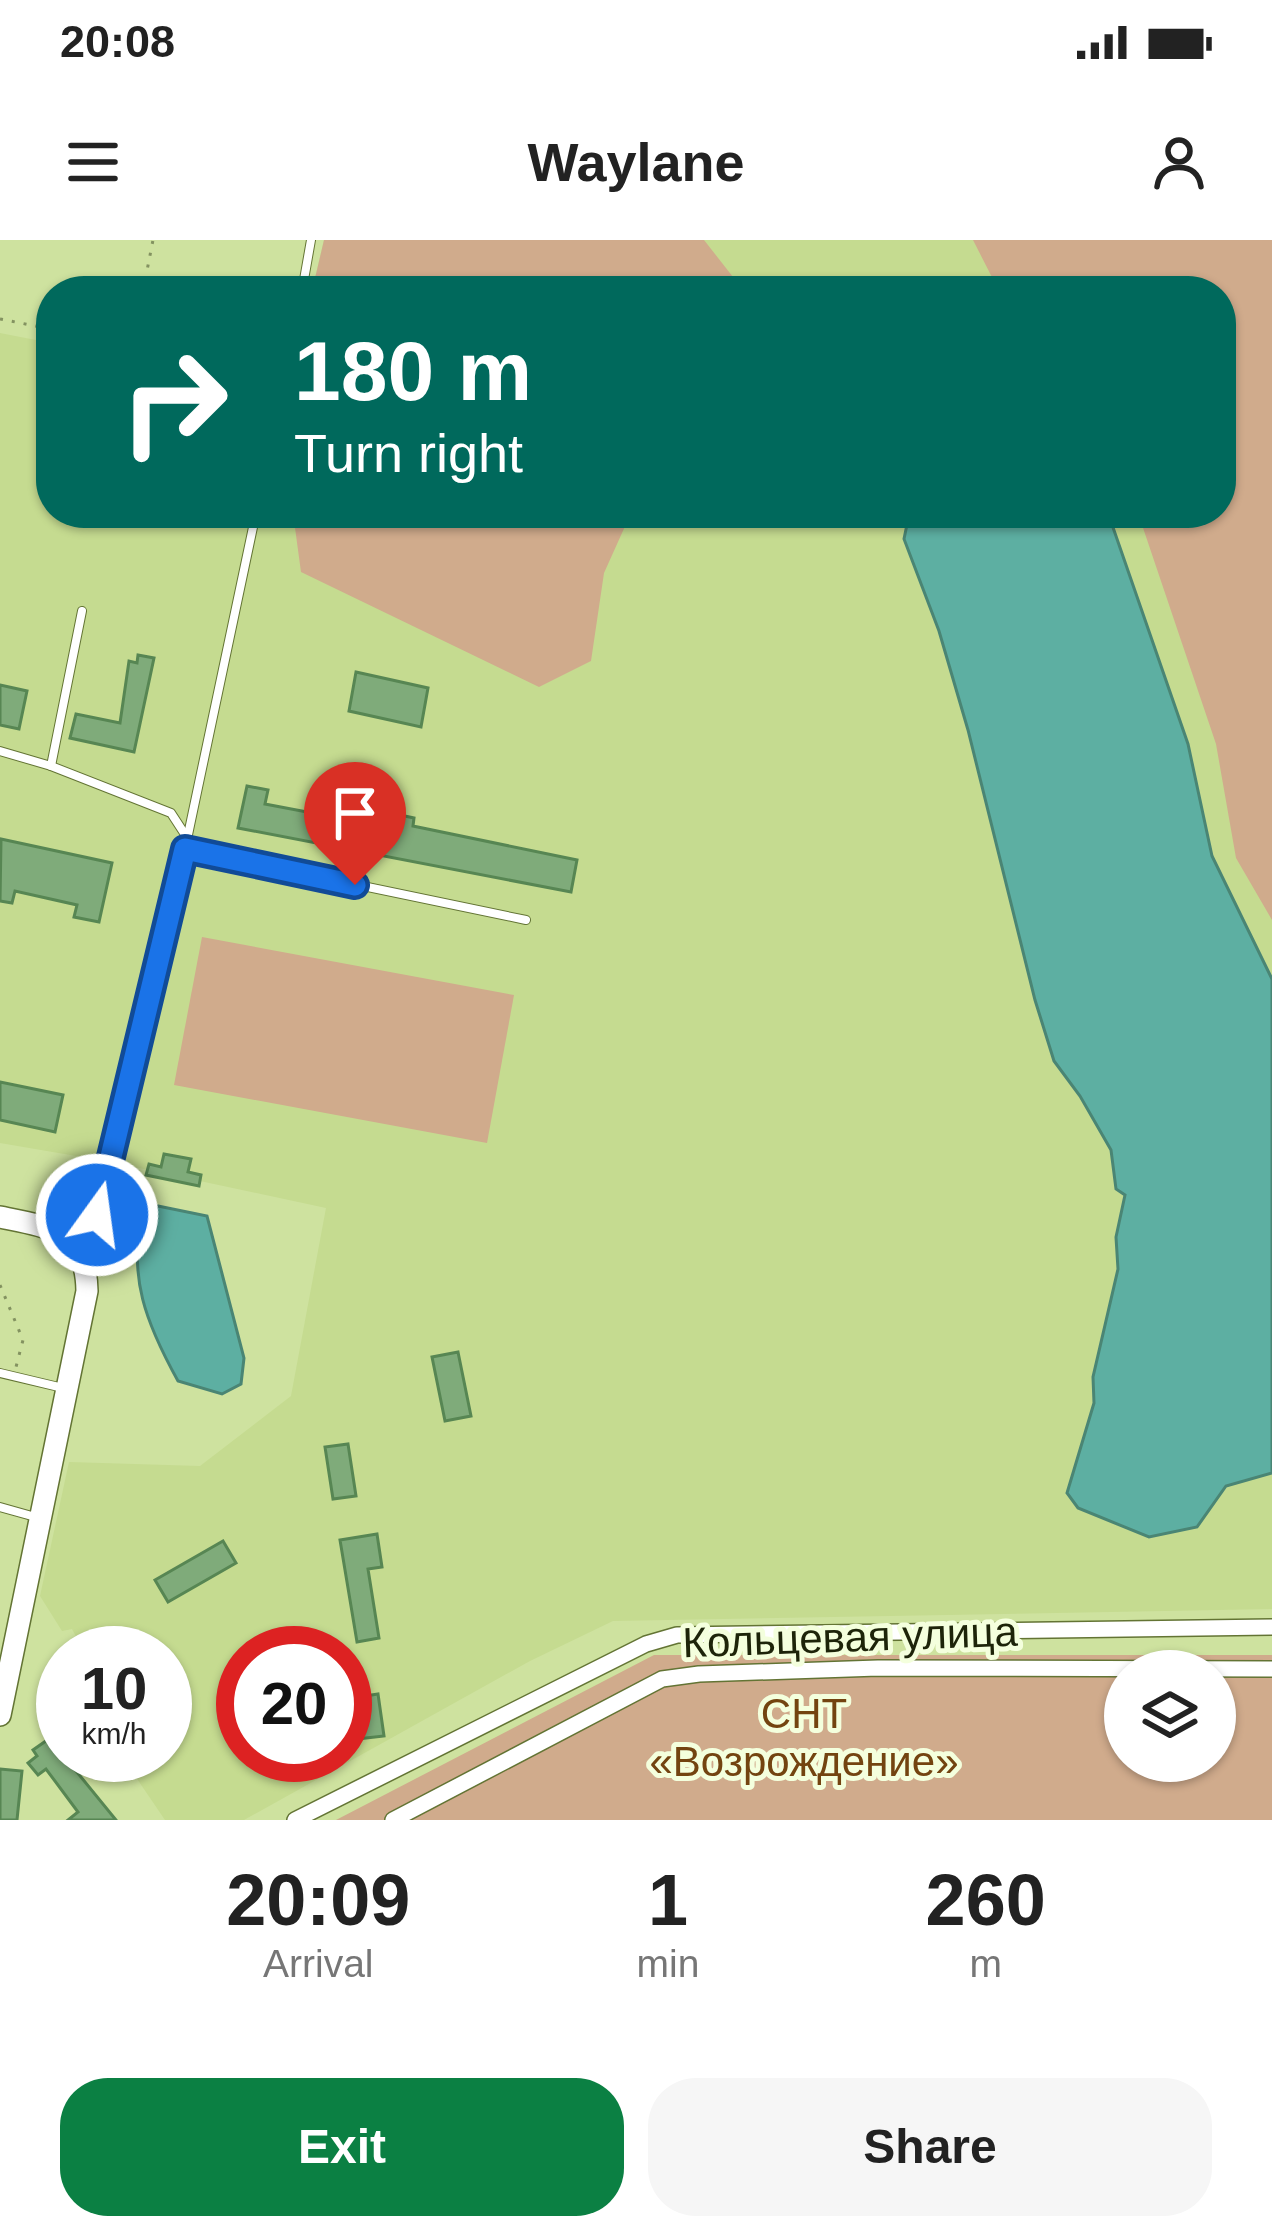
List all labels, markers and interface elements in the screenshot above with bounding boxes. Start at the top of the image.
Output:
text: 20:08 [60,16,175,67]
icon: menu [60,129,126,195]
icon: person [1146,129,1212,195]
text: Waylane [527,132,745,192]
icon: right [96,324,252,480]
text: 180 m [294,324,532,418]
text: Turn right [294,423,523,483]
pin [304,762,406,885]
icon: arrive [322,780,388,846]
position arrow [34,1152,160,1278]
street label: Кольцевая улица [682,1608,1019,1666]
speed limit sign: 20 [216,1626,372,1782]
map controls [1104,1650,1236,1782]
button: layers [1104,1650,1236,1782]
text: 10 [81,1655,147,1722]
park label: СНТ «Возрождение» [649,1690,959,1785]
text: km/h [81,1717,147,1750]
text: 20:09 [226,1860,410,1940]
text: 1 [648,1860,688,1940]
text: 260 [926,1860,1046,1940]
text: Arrival [263,1942,374,1985]
text: min [637,1942,699,1985]
text: m [969,1942,1002,1985]
button: Exit [60,2078,624,2216]
button: Share [648,2078,1212,2216]

